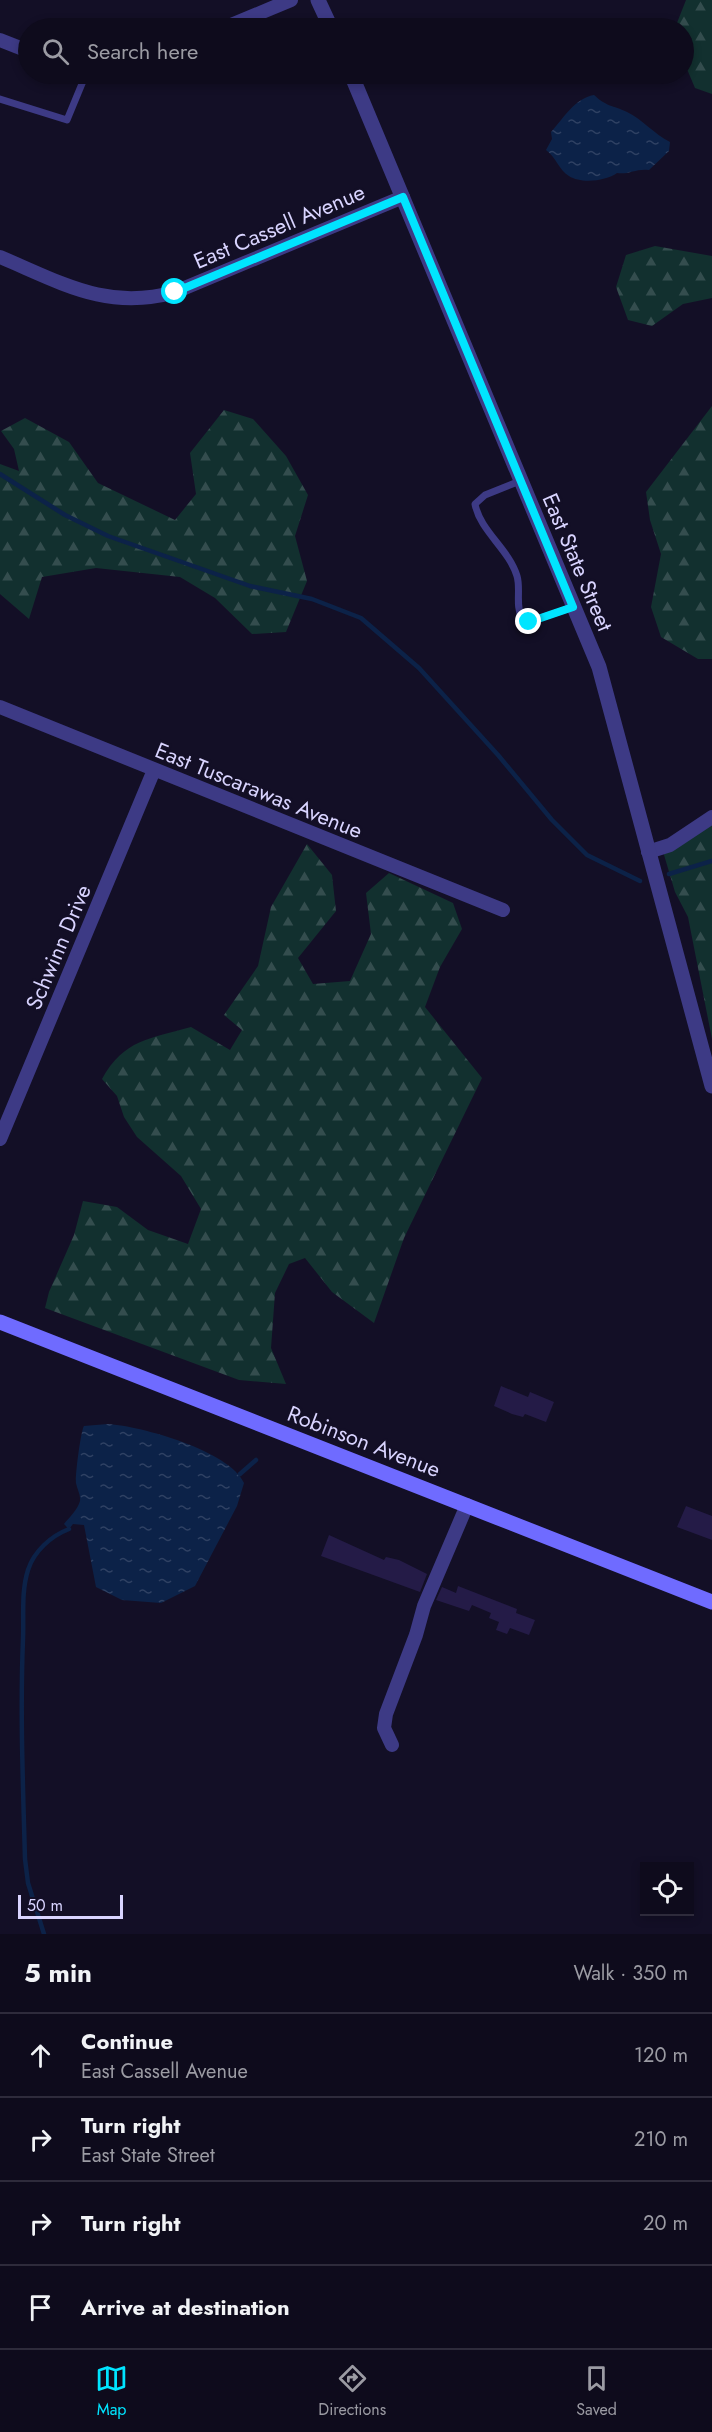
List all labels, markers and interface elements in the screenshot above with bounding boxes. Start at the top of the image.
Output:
search box [18,18,694,84]
icon: search [39,35,72,68]
text: Search here [87,35,198,67]
street label: East Cassell Avenue [188,175,370,277]
route start [161,278,187,304]
street label: East State Street [535,488,622,637]
route end [515,608,541,634]
street label: East Tuscarawas Avenue [151,734,367,846]
street label: Schwinn Drive [17,879,99,1015]
street label: Robinson Avenue [283,1397,445,1485]
map controls [640,1862,694,1916]
button: locate [640,1862,694,1916]
scale bar [18,1892,123,1920]
text: 50 m [27,1894,63,1917]
text: 5 min [24,1954,92,1992]
text: Walk · 350 m [573,1959,688,1988]
text: Continue [81,2025,173,2057]
icon: ahead [24,2039,57,2072]
text: 120 m [634,2041,688,2070]
text: East Cassell Avenue [81,2057,248,2086]
text: Turn right [81,2109,181,2141]
icon: right [24,2123,57,2156]
text: 210 m [634,2125,688,2154]
text: East State Street [81,2141,215,2170]
icon: right [24,2207,57,2240]
text: Turn right [81,2207,181,2239]
text: 20 m [643,2209,688,2238]
icon: arrive [24,2291,57,2324]
text: Arrive at destination [81,2291,290,2323]
tab: Map [95,2362,128,2421]
tab: Directions [318,2362,386,2421]
tab: Saved [576,2362,617,2421]

